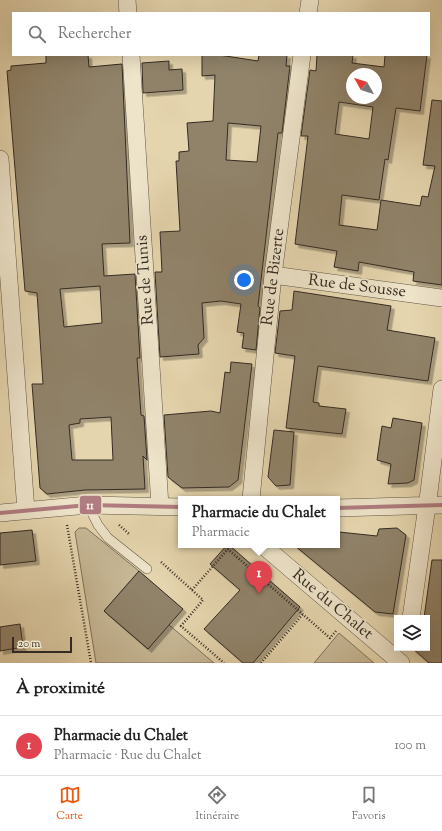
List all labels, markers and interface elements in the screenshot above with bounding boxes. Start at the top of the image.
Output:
search box [12,12,430,56]
icon: search [26,23,48,45]
text: Rechercher [58,24,131,45]
north arrow [346,68,382,104]
street label: Rue de Bizerte [257,227,291,327]
street label: Rue de Tunis [131,234,161,326]
your location [234,270,254,290]
street label: Rue de Sousse [307,270,407,304]
line badge: 11 [79,495,102,515]
popup [178,496,340,548]
text: 11 [85,498,94,514]
text: Pharmacie du Chalet [192,503,326,524]
text: Pharmacie [192,524,250,542]
pin: 1 [246,561,272,594]
street label: Rue du Chalet [287,564,378,646]
map controls [394,615,430,651]
button: layers [394,615,430,651]
scale bar [12,635,72,654]
text: 20 m [18,636,40,652]
text: À proximité [16,677,105,701]
text: Pharmacie du Chalet [54,726,188,747]
text: 1 [27,737,31,755]
text: 100 m [394,737,426,755]
text: Pharmacie · Rue du Chalet [54,747,201,765]
tab: Carte [56,784,83,824]
tab: Itinéraire [196,784,239,824]
tab: Favoris [352,784,386,824]

